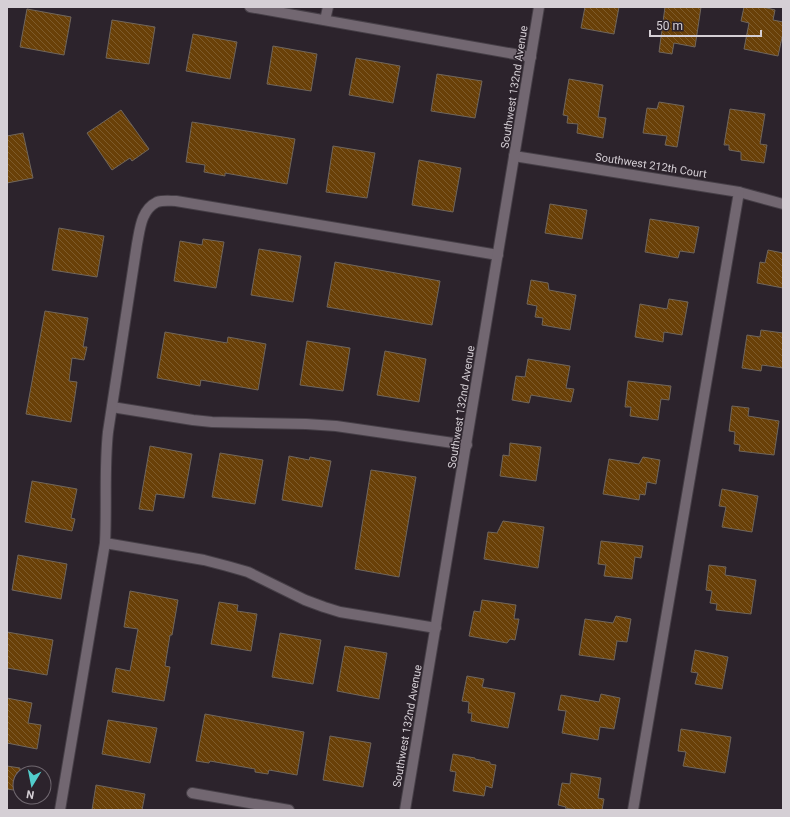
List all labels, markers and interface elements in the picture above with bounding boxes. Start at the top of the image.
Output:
scale bar [650,12,761,38]
text: 50 m [656,19,683,33]
street label: Southwest 132nd Avenue [498,25,531,149]
street label: Southwest 212th Court [594,150,708,181]
street label: Southwest 132nd Avenue [445,345,478,469]
street label: Southwest 132nd Avenue [390,664,425,788]
north arrow [12,765,52,805]
text: N [25,787,35,801]

